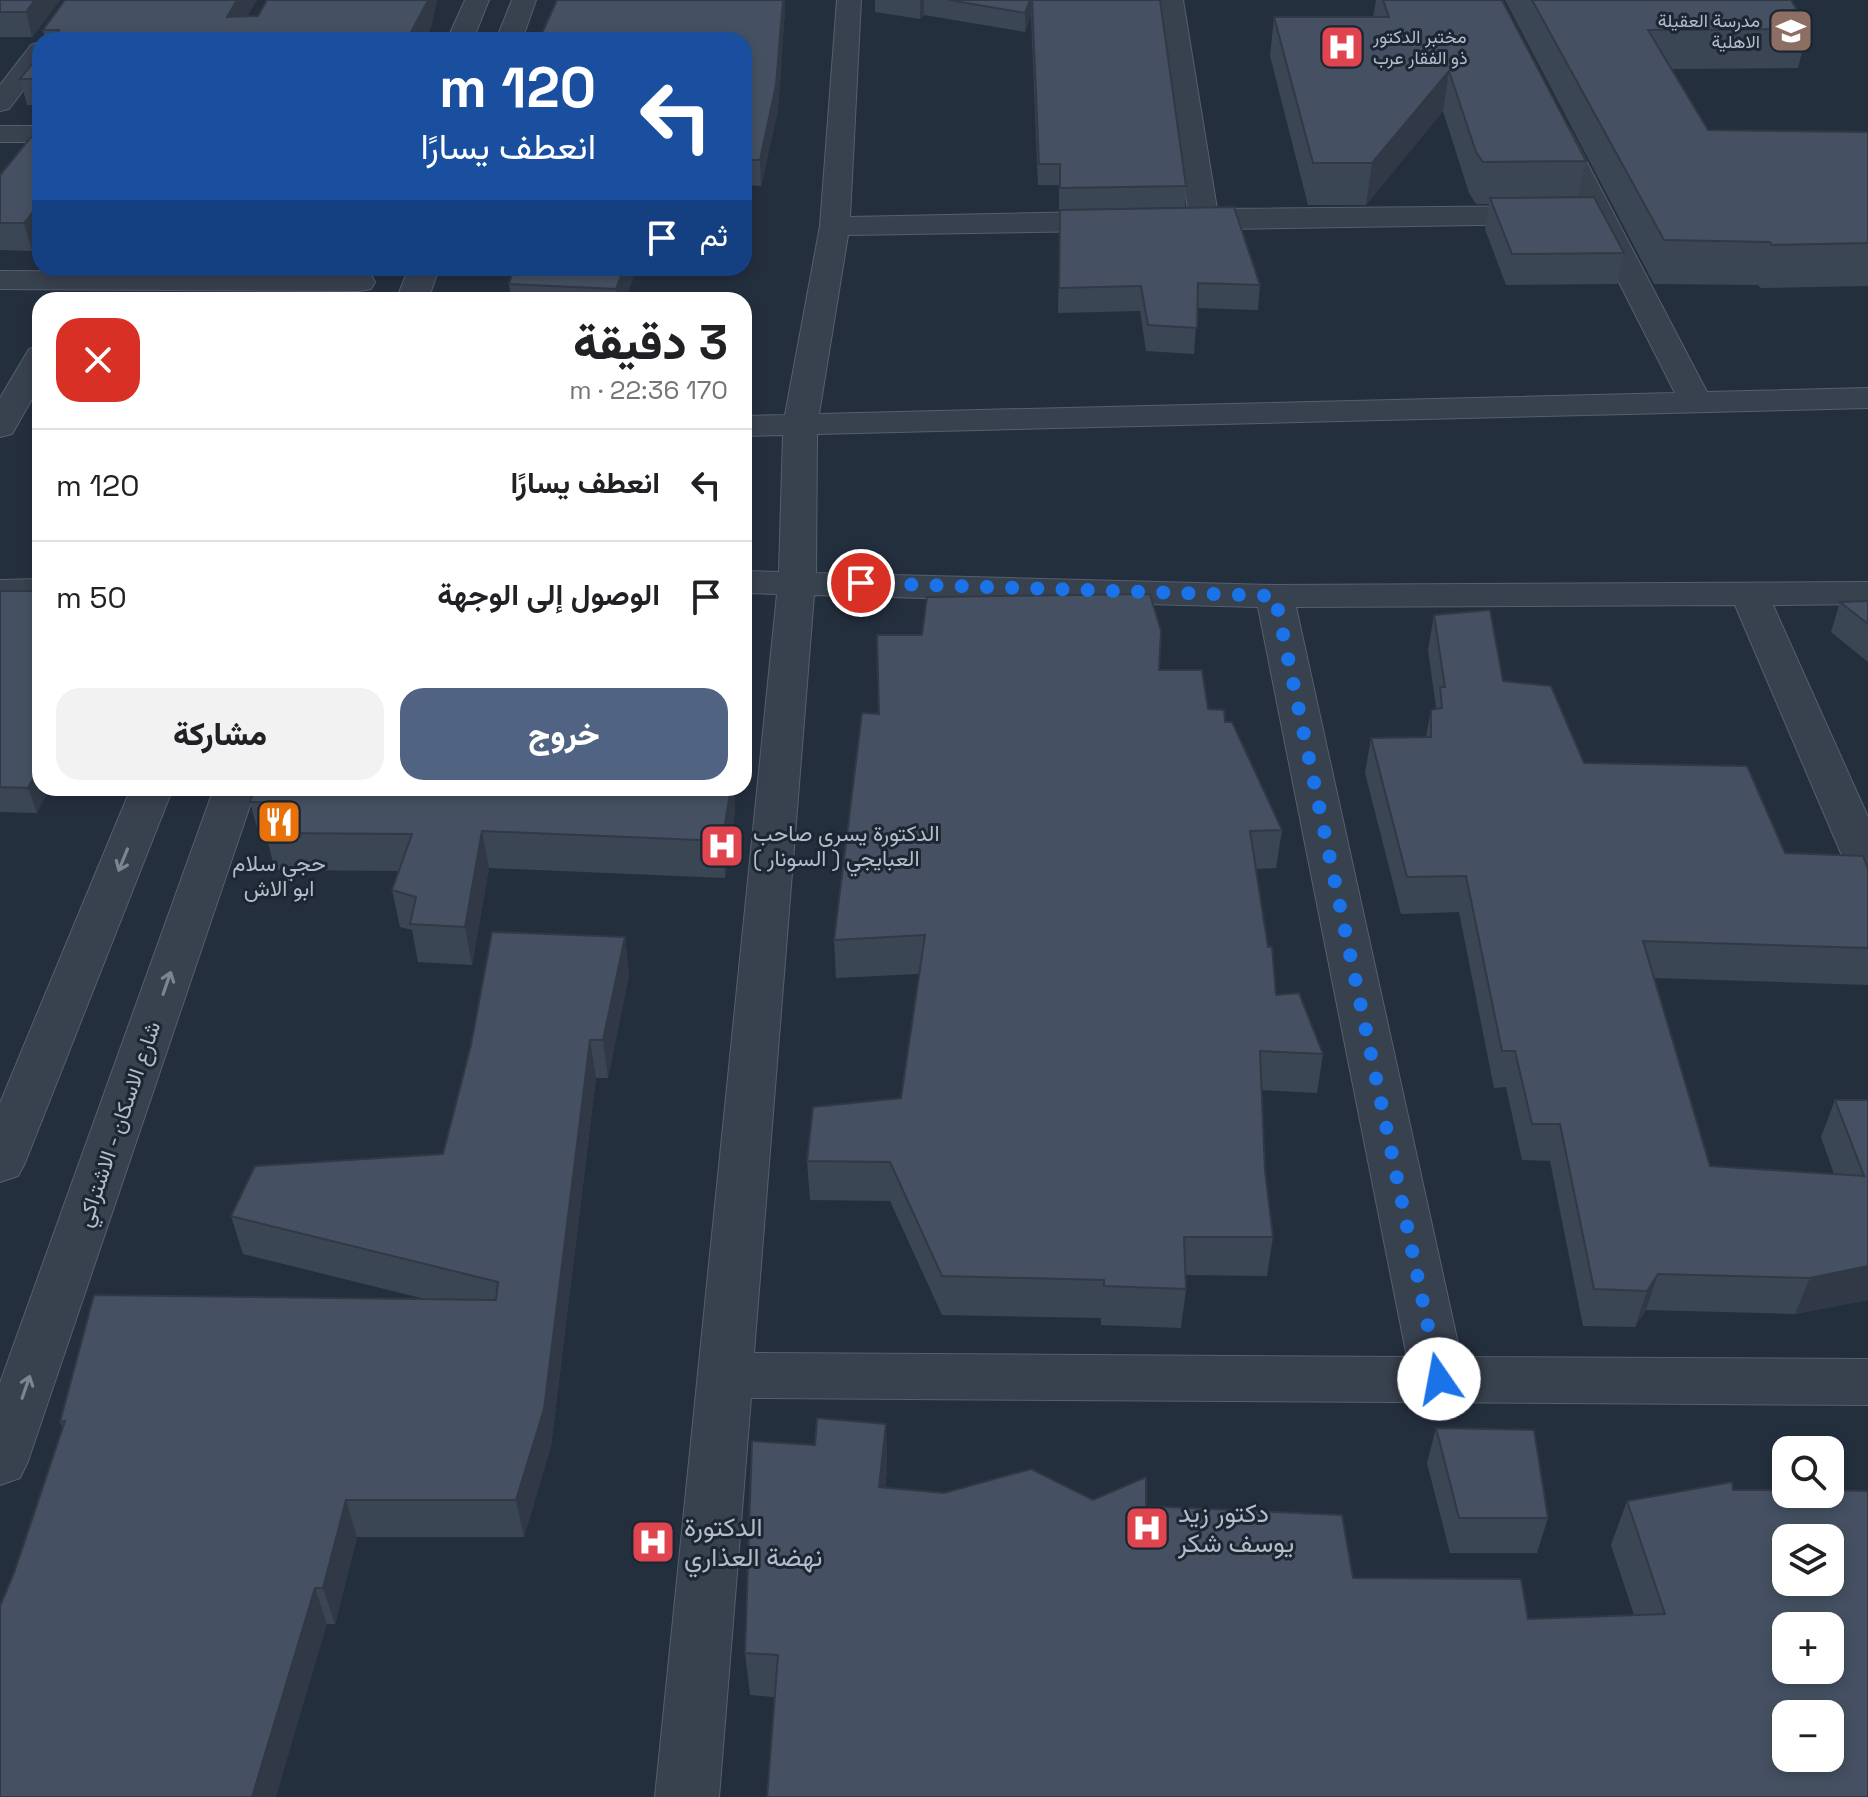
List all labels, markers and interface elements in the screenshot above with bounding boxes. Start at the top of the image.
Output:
school or university icon: مدرسة العقيلة الاهلية [1767,7,1815,55]
place label: مدرسة العقيلة الاهلية [1658,9,1760,53]
hospital icon: مختبر الدكتور ذو الفقار عرب [1318,23,1366,71]
place label: مختبر الدكتور ذو الفقار عرب [1372,25,1468,69]
text: 120 m [439,52,596,123]
icon: left [624,64,728,168]
text: انعطف يسارًا [421,124,596,170]
icon: arrive [640,216,684,260]
text: ثم [700,216,728,255]
text: 3 دقيقة [573,312,728,373]
button: close [56,318,140,402]
text: 170 m · 22:36 [569,373,728,407]
text: انعطف يسارًا [510,463,660,502]
icon: left [684,463,728,507]
text: 120 m [56,466,139,505]
pin [827,549,895,617]
icon: arrive [839,561,883,605]
text: الوصول إلى الوجهة [437,575,660,614]
icon: arrive [684,575,728,619]
text: 50 m [56,578,127,617]
button: مشاركة [56,688,384,780]
button: خروج [400,688,728,780]
restaurant icon: حجي سلام ابو الاش [255,798,303,846]
place label: الدكتورة يسرى صاحب العبايجي ( السونار ) [753,819,939,877]
hospital icon: الدكتورة يسرى صاحب العبايجي ( السونار ) [698,822,746,870]
one-way arrow [114,847,129,872]
place label: حجي سلام ابو الاش [232,849,326,902]
one-way arrow [161,971,175,996]
street label: شارع الاسكان - الاشتراكي [70,1017,171,1232]
position arrow [1397,1337,1481,1421]
one-way arrow [19,1375,34,1400]
map controls [1772,1436,1844,1772]
button: search [1772,1436,1844,1508]
place label: دكتور زيد يوسف شكر [1177,1496,1294,1560]
hospital icon: دكتور زيد يوسف شكر [1123,1504,1171,1552]
place label: الدكتورة نهضة العذاري [684,1510,822,1578]
hospital icon: الدكتورة نهضة العذاري [629,1518,677,1566]
button: layers [1772,1524,1844,1596]
button: + [1772,1612,1844,1684]
button: − [1772,1700,1844,1772]

